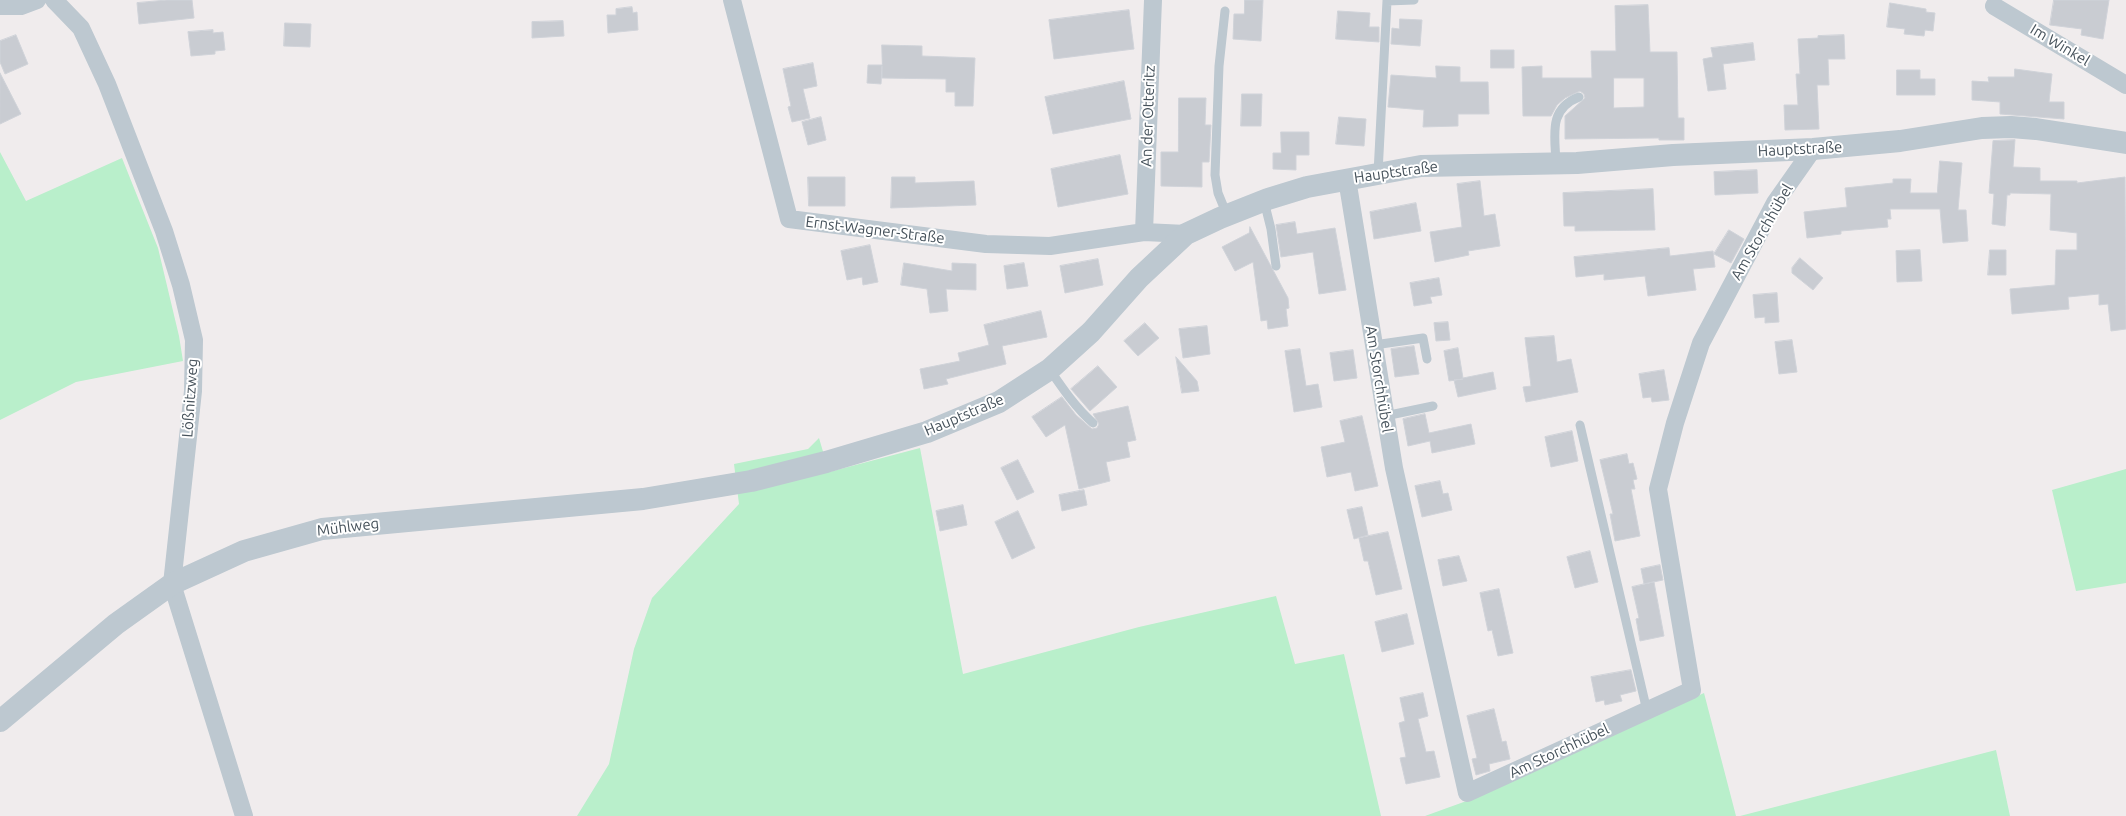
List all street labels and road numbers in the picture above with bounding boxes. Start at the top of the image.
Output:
street label: Im Winkel [2027,20,2093,70]
street label: An der Otteritz [1137,65,1159,167]
street label: Hauptstraße [1757,138,1843,160]
street label: Hauptstraße [1353,157,1439,187]
street label: Am Storchhübel [1727,181,1797,283]
street label: Ernst-Wagner-Straße [804,213,946,247]
street label: Am Storchhübel [1362,324,1396,434]
street label: Lößnitzweg [178,358,202,438]
street label: Hauptstraße [922,390,1006,440]
street label: Mühlweg [316,514,380,540]
street label: Am Storchhübel [1506,720,1612,782]

